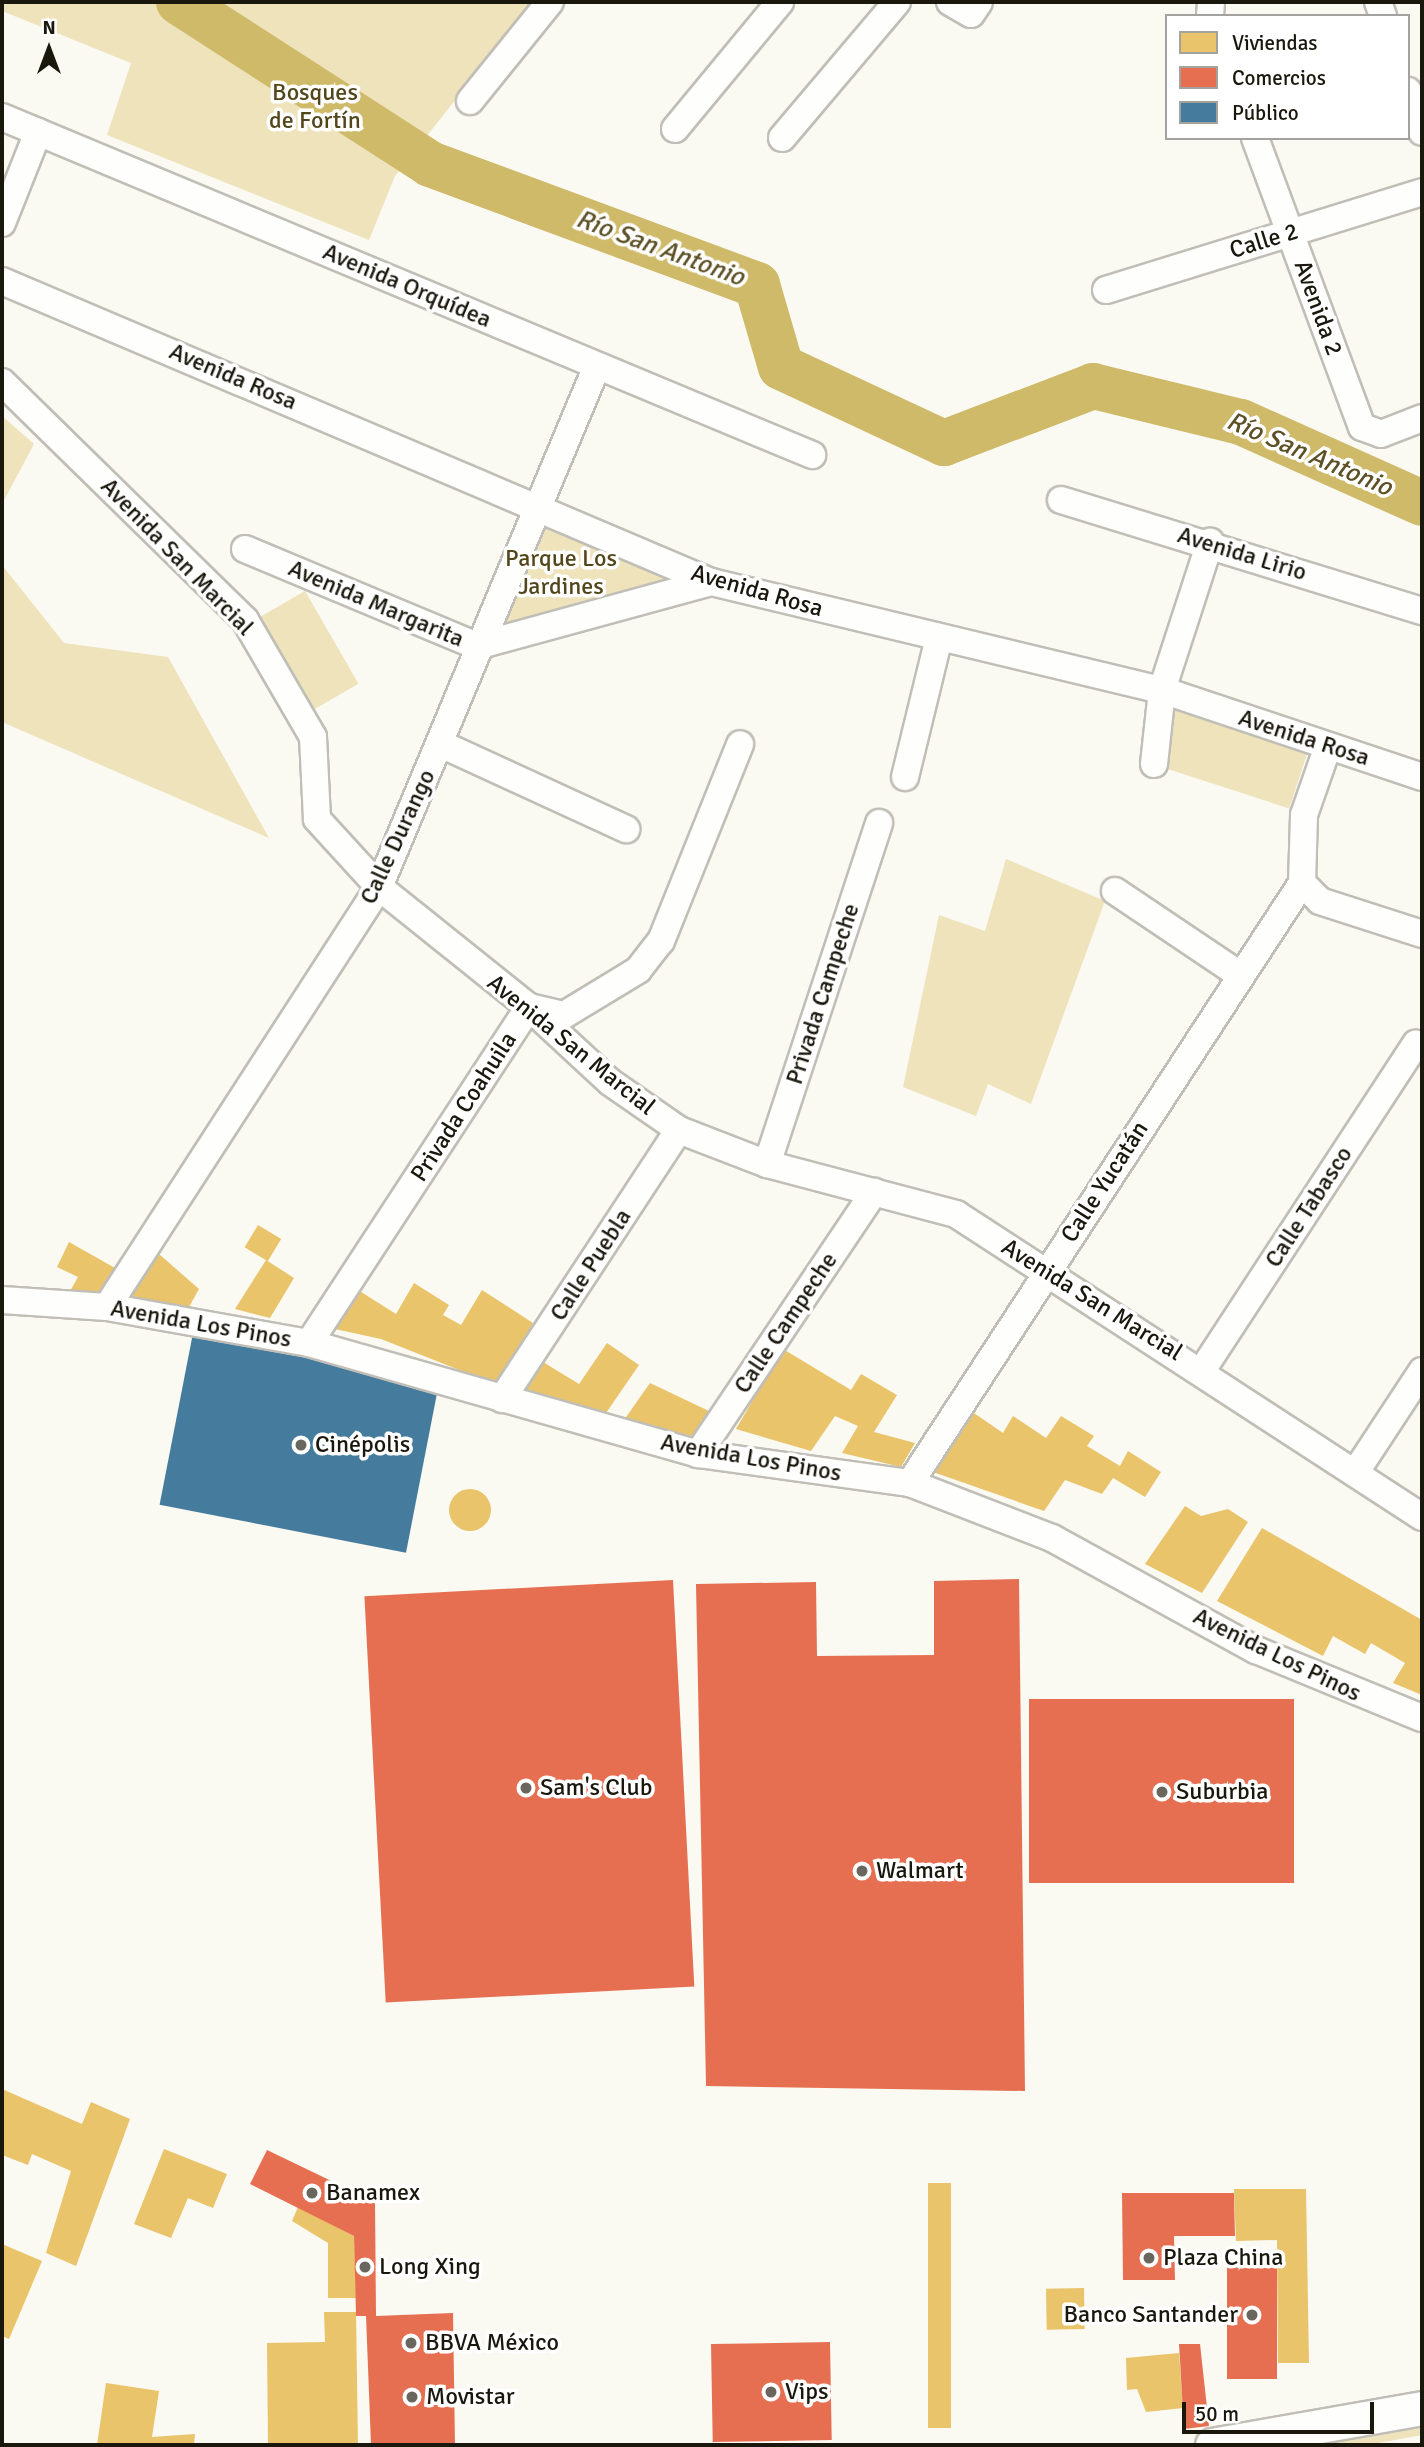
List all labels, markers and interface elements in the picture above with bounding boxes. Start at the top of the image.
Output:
north arrow [14,14,84,84]
legend [1165,14,1410,140]
text: N [42,16,56,40]
text: Viviendas [1232,30,1317,56]
text: Comercios [1232,65,1326,91]
park label: Bosques de Fortín [269,79,361,135]
text: Público [1232,100,1299,126]
water label: Río San Antonio [572,204,748,294]
street label: Calle 2 [1226,217,1302,265]
street label: Avenida Orquídea [318,238,496,334]
street label: Avenida 2 [1287,256,1349,360]
street label: Avenida Rosa [165,337,301,417]
water label: Río San Antonio [1222,406,1396,504]
street label: Avenida San Marcial [94,472,260,642]
street label: Avenida Lirio [1174,521,1310,587]
park label: Parque Los Jardines [505,545,617,601]
street label: Avenida Margarita [284,554,468,654]
street label: Avenida Rosa [688,558,826,624]
street label: Avenida Rosa [1235,703,1373,773]
street label: Calle Durango [354,765,442,909]
street label: Privada Campeche [780,900,866,1088]
street label: Avenida San Marcial [481,968,661,1122]
street label: Privada Coahuila [405,1027,523,1187]
street label: Calle Yucatán [1055,1116,1155,1248]
street label: Calle Tabasco [1259,1141,1359,1273]
street label: Calle Puebla [544,1204,638,1326]
street label: Avenida San Marcial [996,1233,1188,1367]
street label: Calle Campeche [728,1247,844,1399]
street label: Avenida Los Pinos [108,1294,294,1354]
street label: Avenida Los Pinos [658,1428,844,1488]
place label: Cinépolis [315,1431,410,1459]
marker: Cinépolis [293,1437,309,1453]
street label: Avenida Los Pinos [1188,1602,1366,1708]
place label: Sam's Club [540,1774,652,1802]
place label: Suburbia [1176,1778,1268,1806]
marker: Sam's Club [518,1780,534,1796]
marker: Suburbia [1154,1784,1170,1800]
place label: Walmart [876,1857,964,1885]
marker: Walmart [854,1863,870,1879]
place label: Banamex [326,2179,420,2207]
marker: Banamex [304,2185,320,2201]
place label: Plaza China [1163,2244,1283,2272]
marker: Plaza China [1141,2250,1157,2266]
place label: Long Xing [379,2253,481,2281]
marker: Long Xing [357,2259,373,2275]
place label: Banco Santander [1063,2301,1238,2329]
marker: Banco Santander [1244,2307,1260,2323]
place label: BBVA México [425,2329,559,2357]
marker: BBVA México [403,2335,419,2351]
place label: Vips [785,2378,829,2406]
place label: Movistar [426,2383,515,2411]
marker: Vips [763,2384,779,2400]
scale bar [1186,2388,1378,2432]
marker: Movistar [404,2389,420,2405]
text: 50 m [1195,2401,1239,2427]

